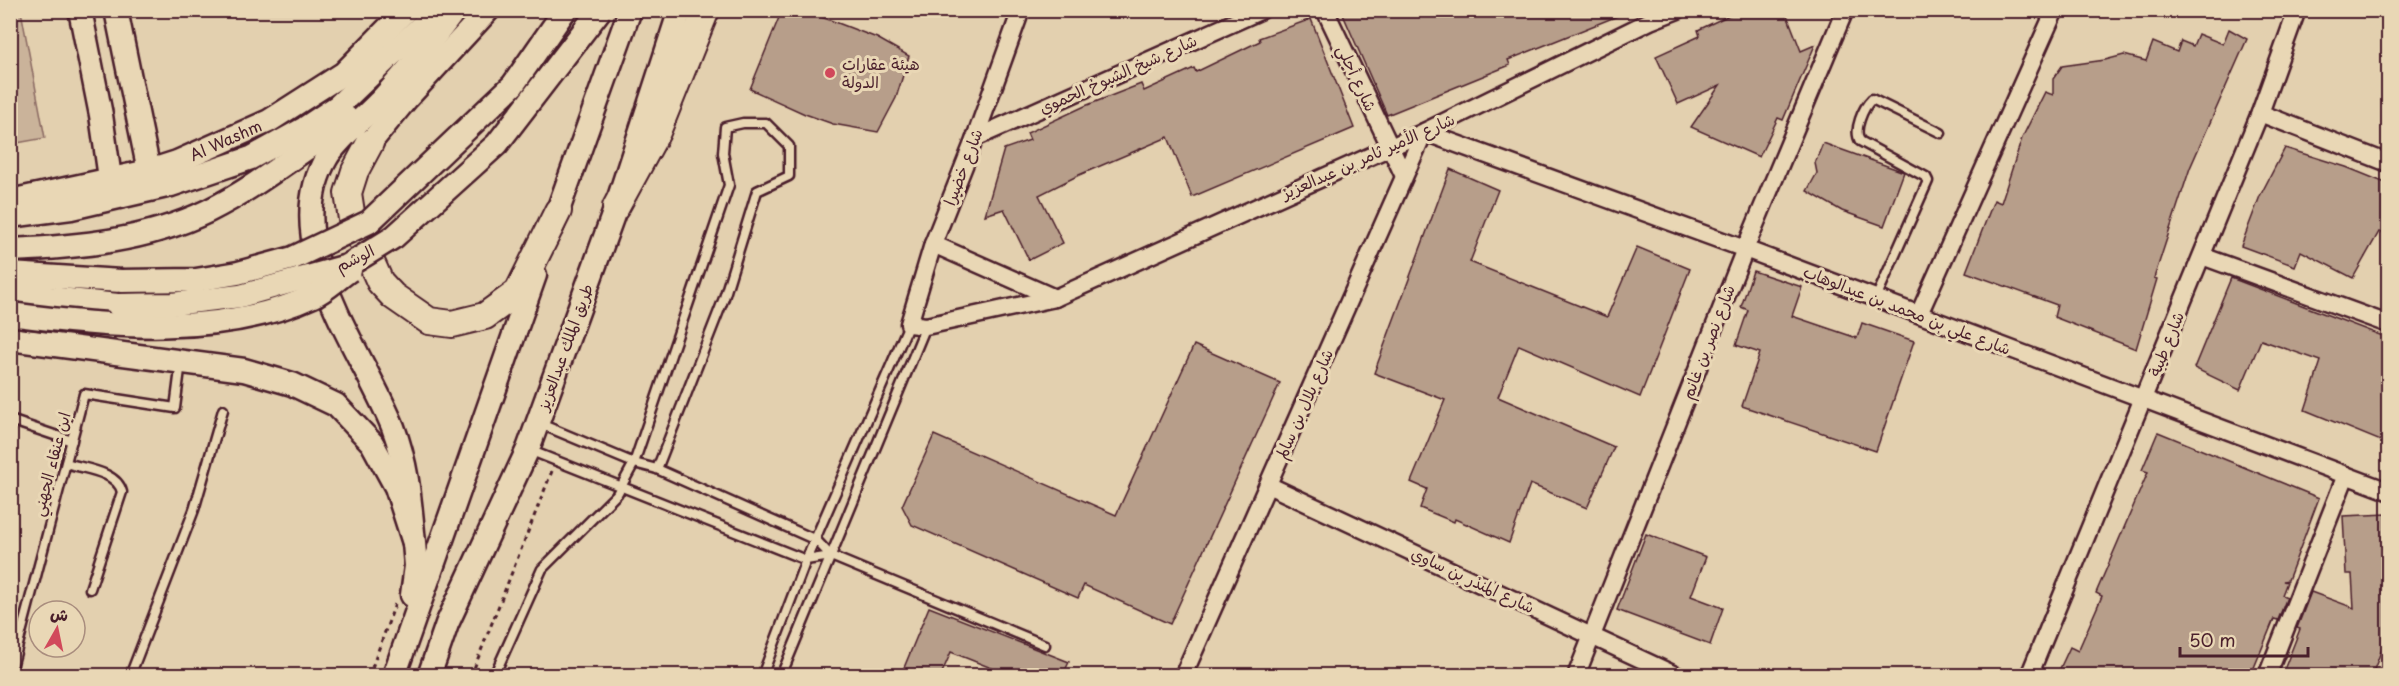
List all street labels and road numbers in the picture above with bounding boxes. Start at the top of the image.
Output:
street label: شارع شيخ الشيوخ الحموي [1035,27,1201,120]
street label: شارع أجلي [1328,40,1384,116]
street label: شارع الأمير ثامر بن عبدالعزيز [1275,106,1459,206]
street label: Al Washm [185,113,265,166]
street label: شارع خضيرا [936,125,989,209]
street label: الوشم [331,238,379,278]
street label: شارع علي بن محمد بن عبدالوهاب [1799,258,2015,363]
street label: طريق الملك عبدالعزيز [529,280,598,415]
street label: شارع نصر بن غانم [1674,281,1742,403]
street label: شارع طيبة [2141,308,2190,380]
street label: شارع بلال بن سالم [1268,345,1340,463]
street label: ابن عنقاء الجهني [25,409,79,520]
street label: شارع المنذر بن ساوي [1407,540,1539,619]

